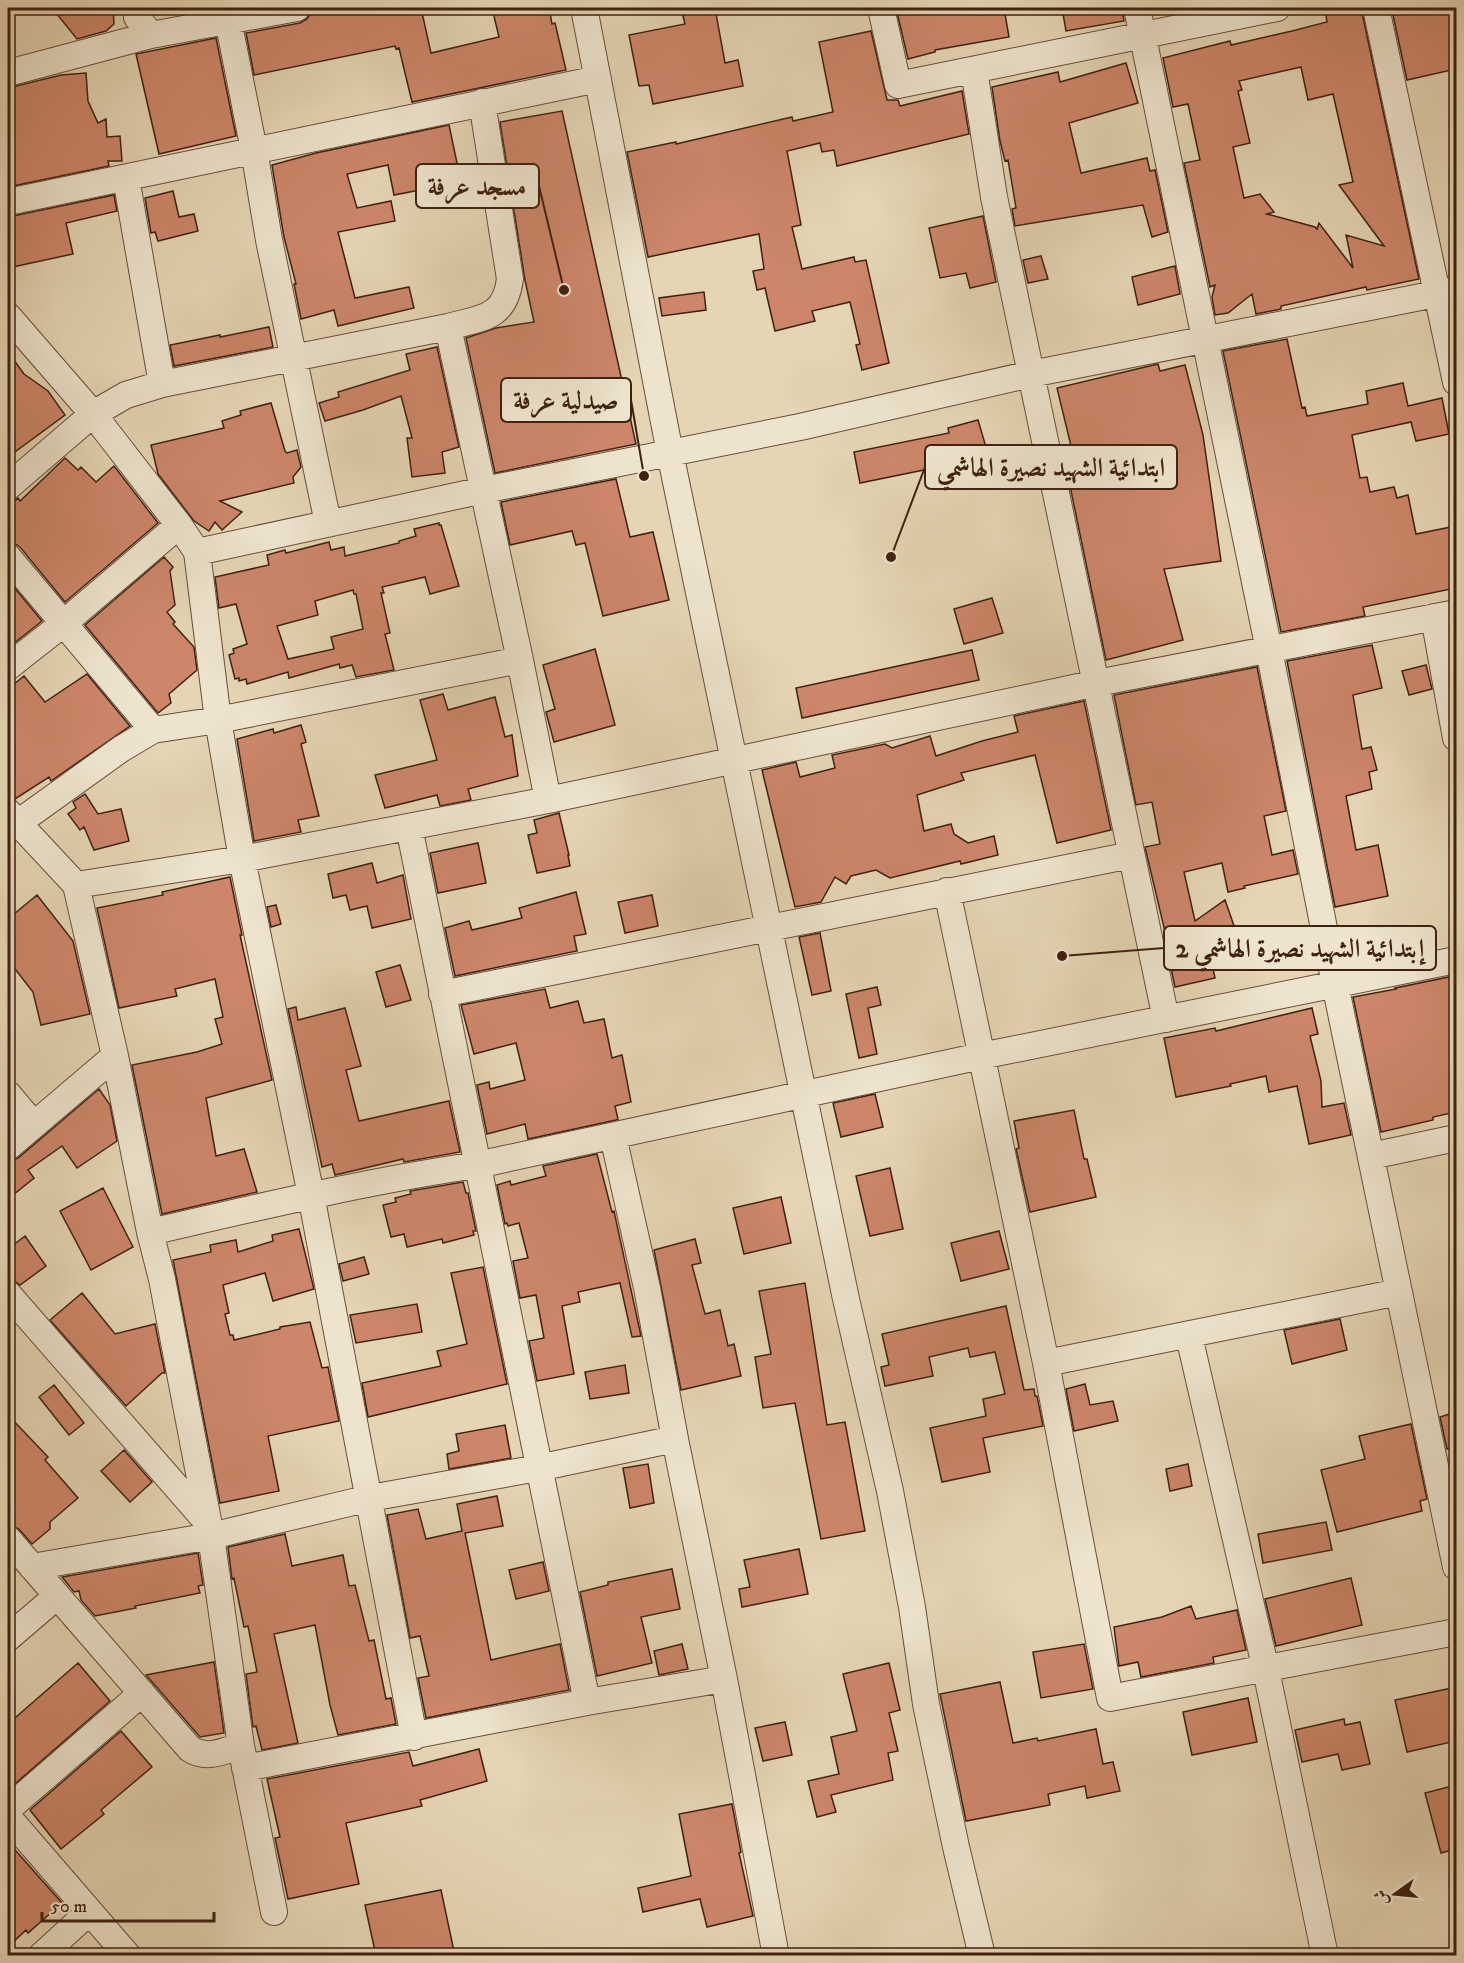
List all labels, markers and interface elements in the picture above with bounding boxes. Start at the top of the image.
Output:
callout: مسجد عرفة [416,164,539,208]
text: مسجد عرفة [428,171,526,205]
callout: صيدلية عرفة [501,378,631,422]
text: صيدلية عرفة [513,385,619,419]
callout: ابتدائية الشهيد نصيرة الهاشمي [925,445,1177,489]
text: ابتدائية الشهيد نصيرة الهاشمي [937,452,1165,491]
callout: إبتدائية الشهيد نصيرة الهاشمي 2 [1164,926,1436,970]
text: إبتدائية الشهيد نصيرة الهاشمي 2 [1176,933,1427,972]
north arrow [1365,1864,1425,1924]
scale bar [42,1885,214,1923]
text: ش [1370,1887,1393,1908]
text: 50 m [51,1896,87,1918]

